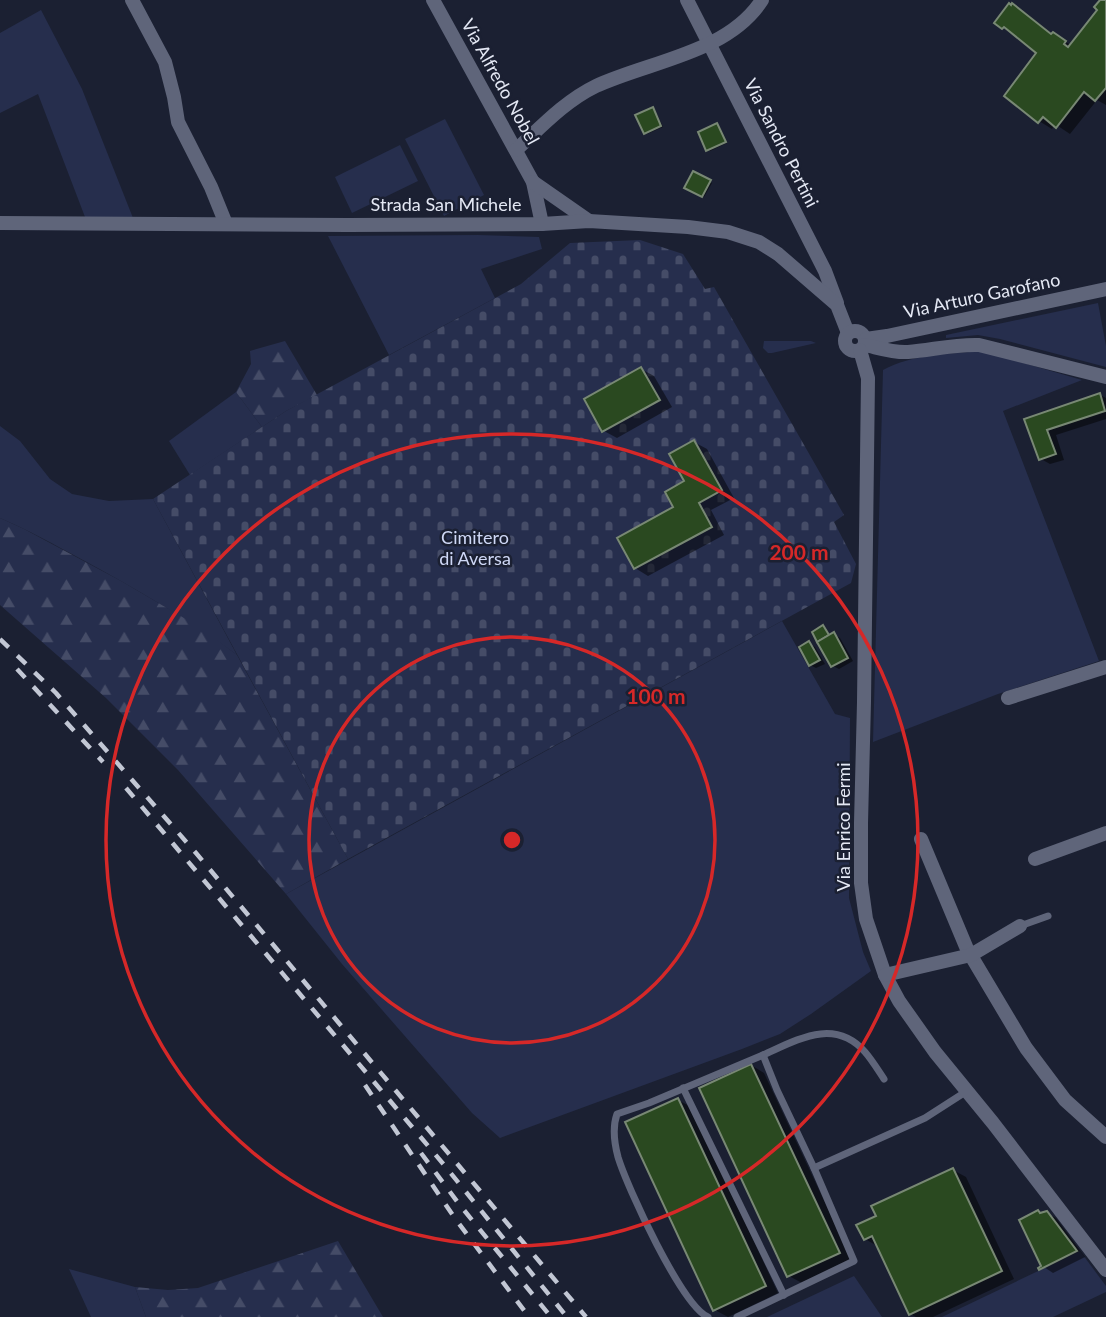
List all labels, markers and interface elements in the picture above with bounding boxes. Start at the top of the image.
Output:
street label: Via Alfredo Nobel [457,15,544,148]
street label: Via Sandro Pertini [740,74,824,211]
street label: Strada San Michele [371,193,521,215]
street label: Via Arturo Garofano [902,268,1062,322]
park label: Cimitero di Aversa [439,526,511,569]
text: 200 m [769,539,829,564]
text: 100 m [626,683,686,708]
street label: Via Enrico Fermi [832,763,854,891]
centre of rings [500,828,524,852]

